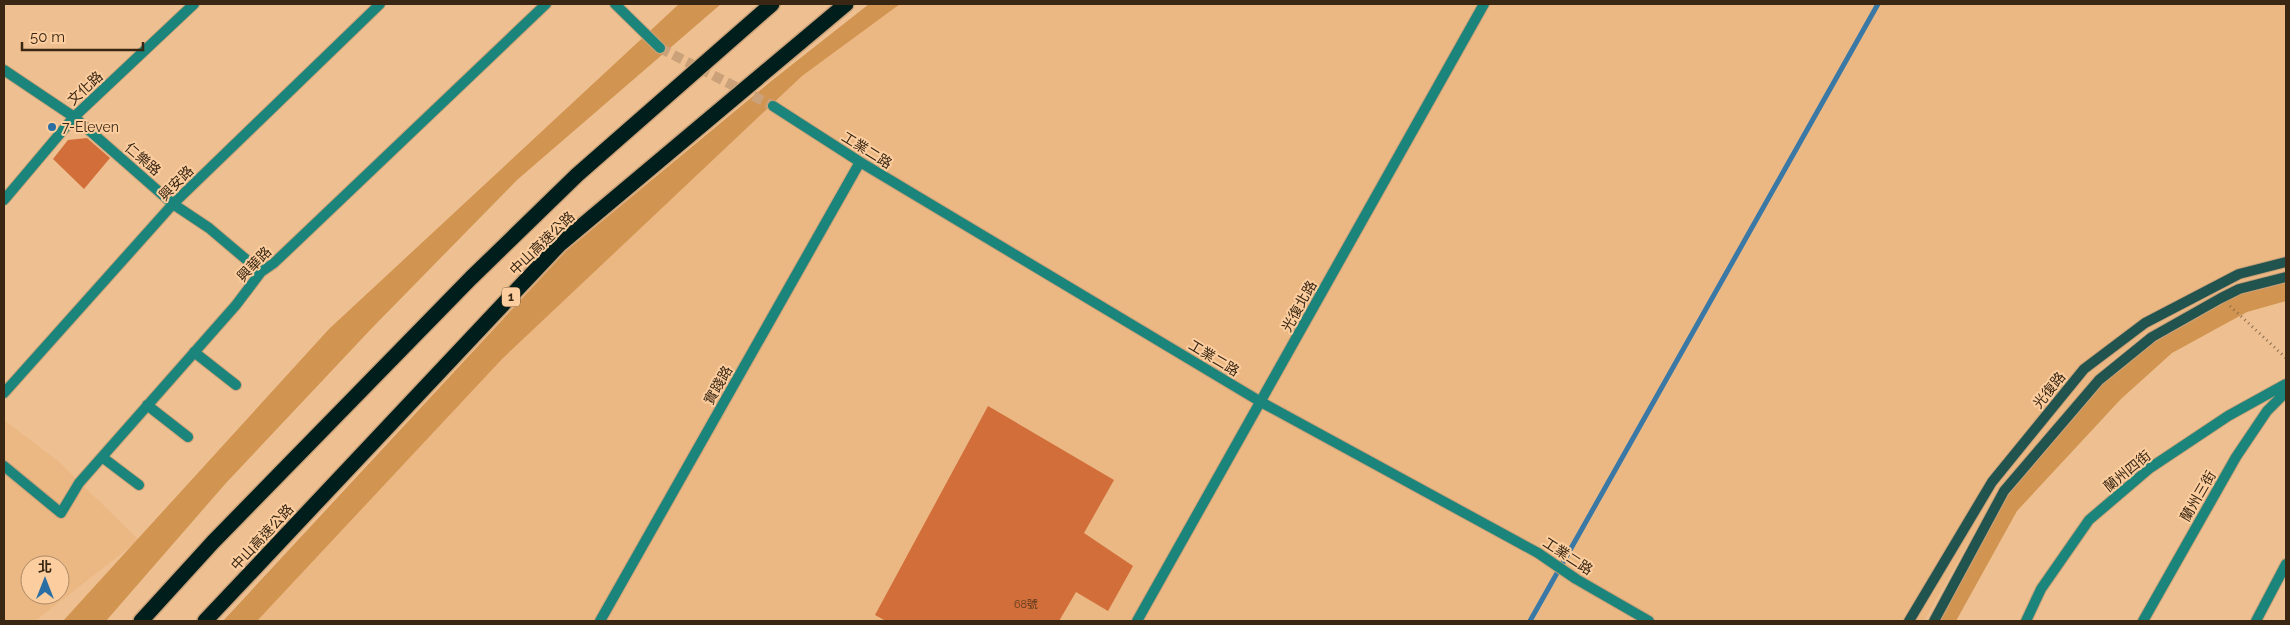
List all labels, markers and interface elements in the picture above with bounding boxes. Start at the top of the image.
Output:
scale bar [22,20,144,52]
text: 50 m [30,28,65,46]
street label: 文化路 [64,68,106,108]
place label: 7-Eleven [62,119,119,135]
marker: 7-Eleven [46,121,58,133]
street label: 工業二路 [839,128,895,172]
street label: 仁樂路 [122,139,164,179]
street label: 興安路 [155,162,197,204]
street label: 中山高速公路 [506,208,578,278]
street label: 興華路 [234,243,274,285]
street label: 光復北路 [1278,278,1320,334]
road number: 1 [502,288,520,306]
street label: 工業二路 [1186,337,1242,379]
street label: 實踐路 [701,363,735,407]
street label: 光復路 [2030,369,2068,411]
street label: 蘭州四街 [2100,447,2154,495]
street label: 蘭州三街 [2177,468,2219,524]
street label: 中山高速公路 [228,501,296,573]
street label: 工業二路 [1540,534,1596,578]
north arrow [20,555,70,605]
text: 北 [38,559,52,575]
house number: 68號 [1014,598,1038,611]

